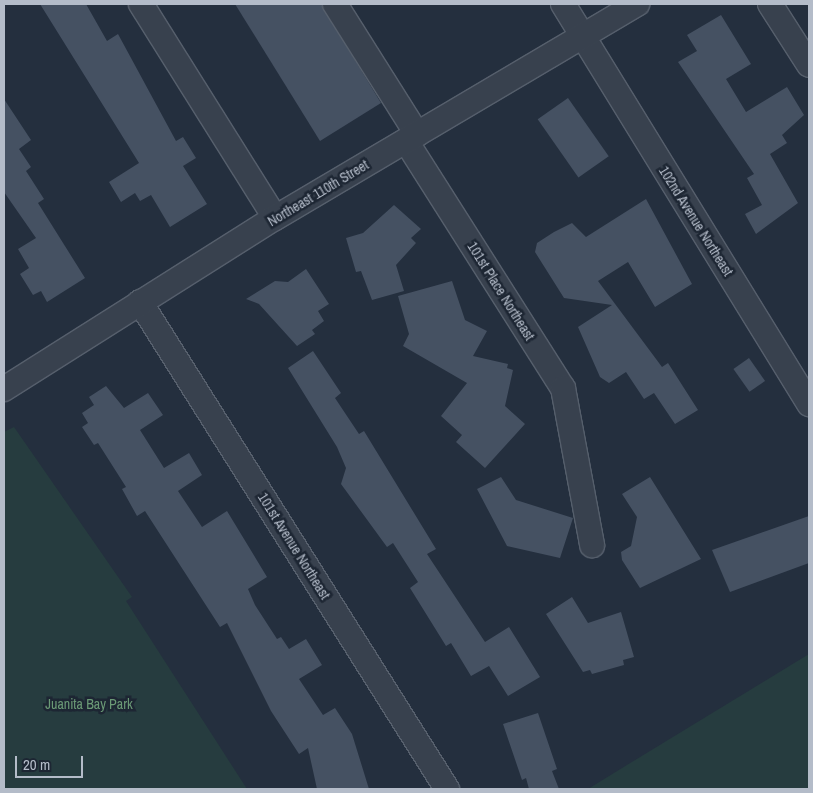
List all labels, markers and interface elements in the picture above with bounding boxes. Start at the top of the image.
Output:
street label: Northeast 110th Street [265,156,371,230]
street label: 102nd Avenue Northeast [655,163,737,279]
street label: 101st Place Northeast [464,239,538,343]
street label: 101st Avenue Northeast [254,489,334,603]
park label: Juanita Bay Park [45,696,133,712]
scale bar [18,746,85,778]
text: 20 m [23,754,50,775]

